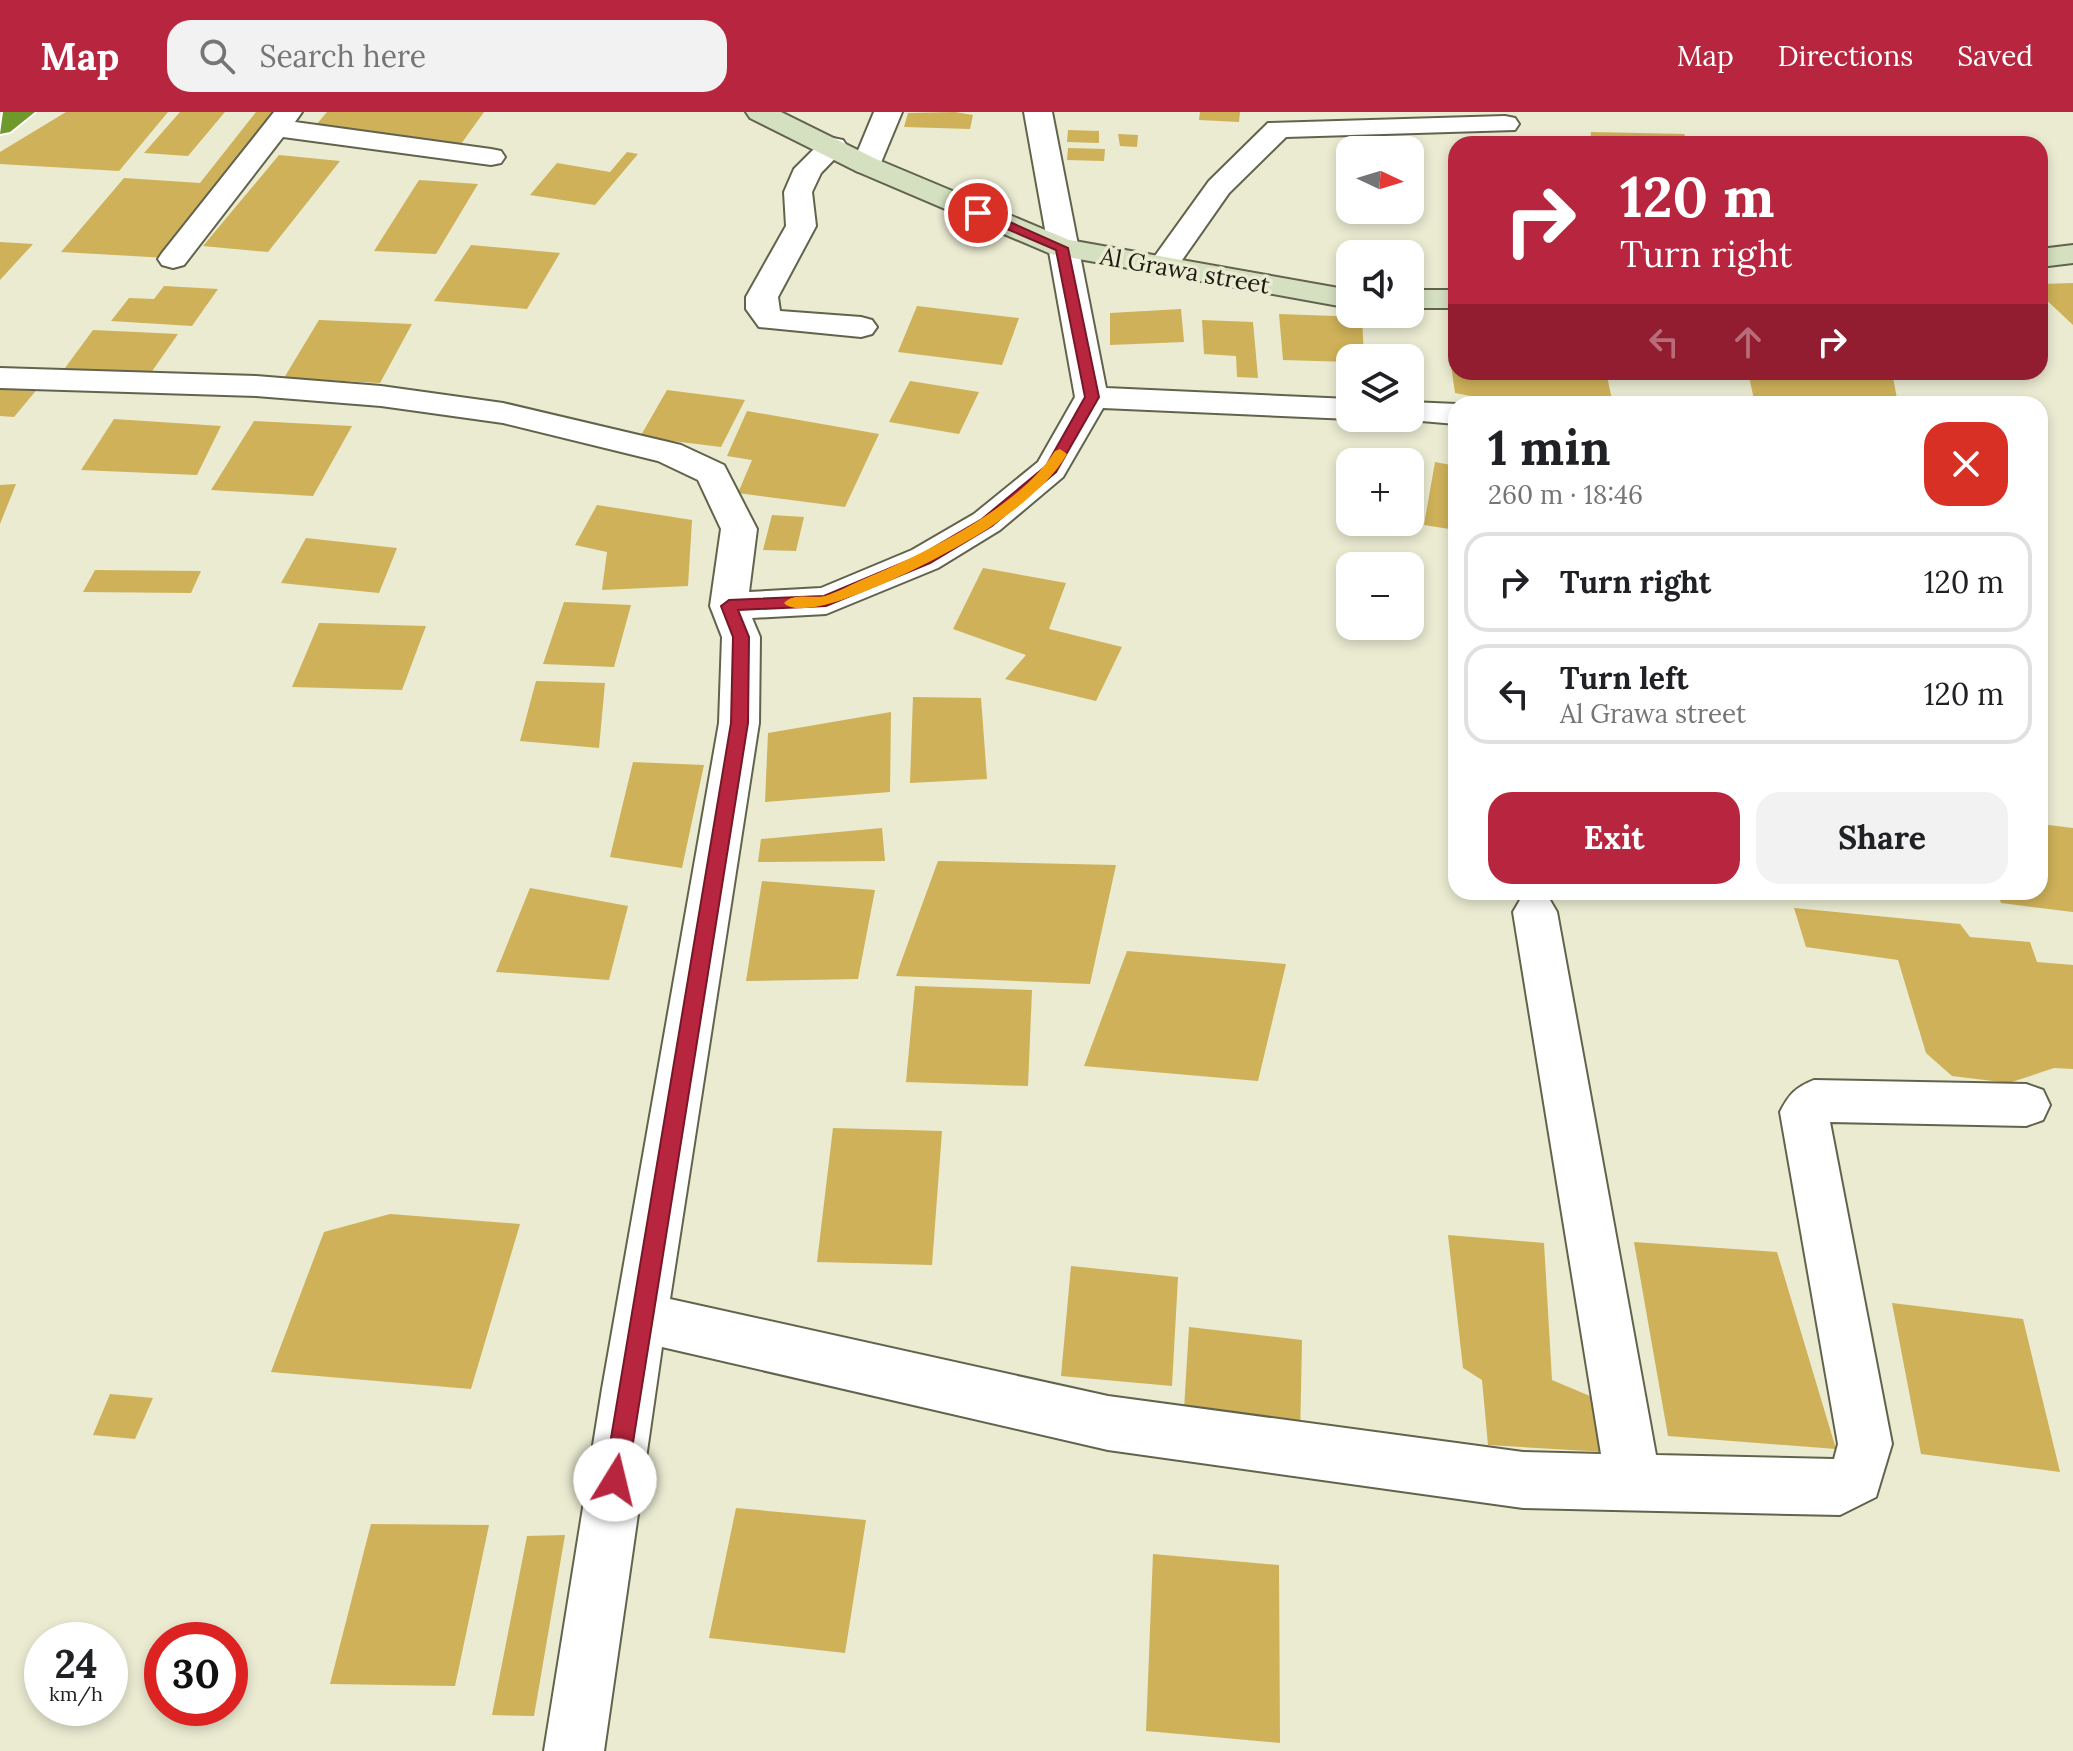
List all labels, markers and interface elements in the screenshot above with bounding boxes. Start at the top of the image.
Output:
search box [167,20,727,92]
text: Map [40,32,119,80]
icon: search [195,34,239,78]
text: Search here [259,37,426,75]
text: Map [1677,38,1734,74]
text: Directions [1778,38,1913,74]
text: Saved [1957,38,2033,74]
north arrow [1336,136,1424,224]
map controls [1336,136,1424,640]
text: 120 m [1620,161,1774,232]
icon: right [1488,168,1592,272]
pin [944,179,1012,247]
icon: arrive [956,191,1000,235]
text: Turn right [1620,231,1793,277]
street label: Al Grawa street [1097,240,1273,301]
button: sound [1336,240,1424,328]
icon: left [1642,320,1686,364]
icon: ahead [1726,320,1770,364]
icon: right [1810,320,1854,364]
button: layers [1336,344,1424,432]
text: 1 min [1488,417,1611,478]
button: close [1924,422,2008,506]
button: + [1336,448,1424,536]
text: 260 m · 18:46 [1488,478,1643,511]
button: − [1336,552,1424,640]
icon: right [1492,560,1536,604]
text: Turn right [1560,563,1711,601]
text: 120 m [1924,563,2004,601]
text: Turn left [1560,659,1688,697]
icon: left [1492,672,1536,716]
text: 120 m [1924,675,2004,713]
text: Al Grawa street [1560,697,1746,730]
button: Exit [1488,792,1740,884]
button: Share [1756,792,2008,884]
position arrow [573,1438,657,1522]
speed limit sign: 30 [144,1622,248,1726]
text: 24 [54,1638,98,1689]
text: km/h [49,1681,103,1706]

